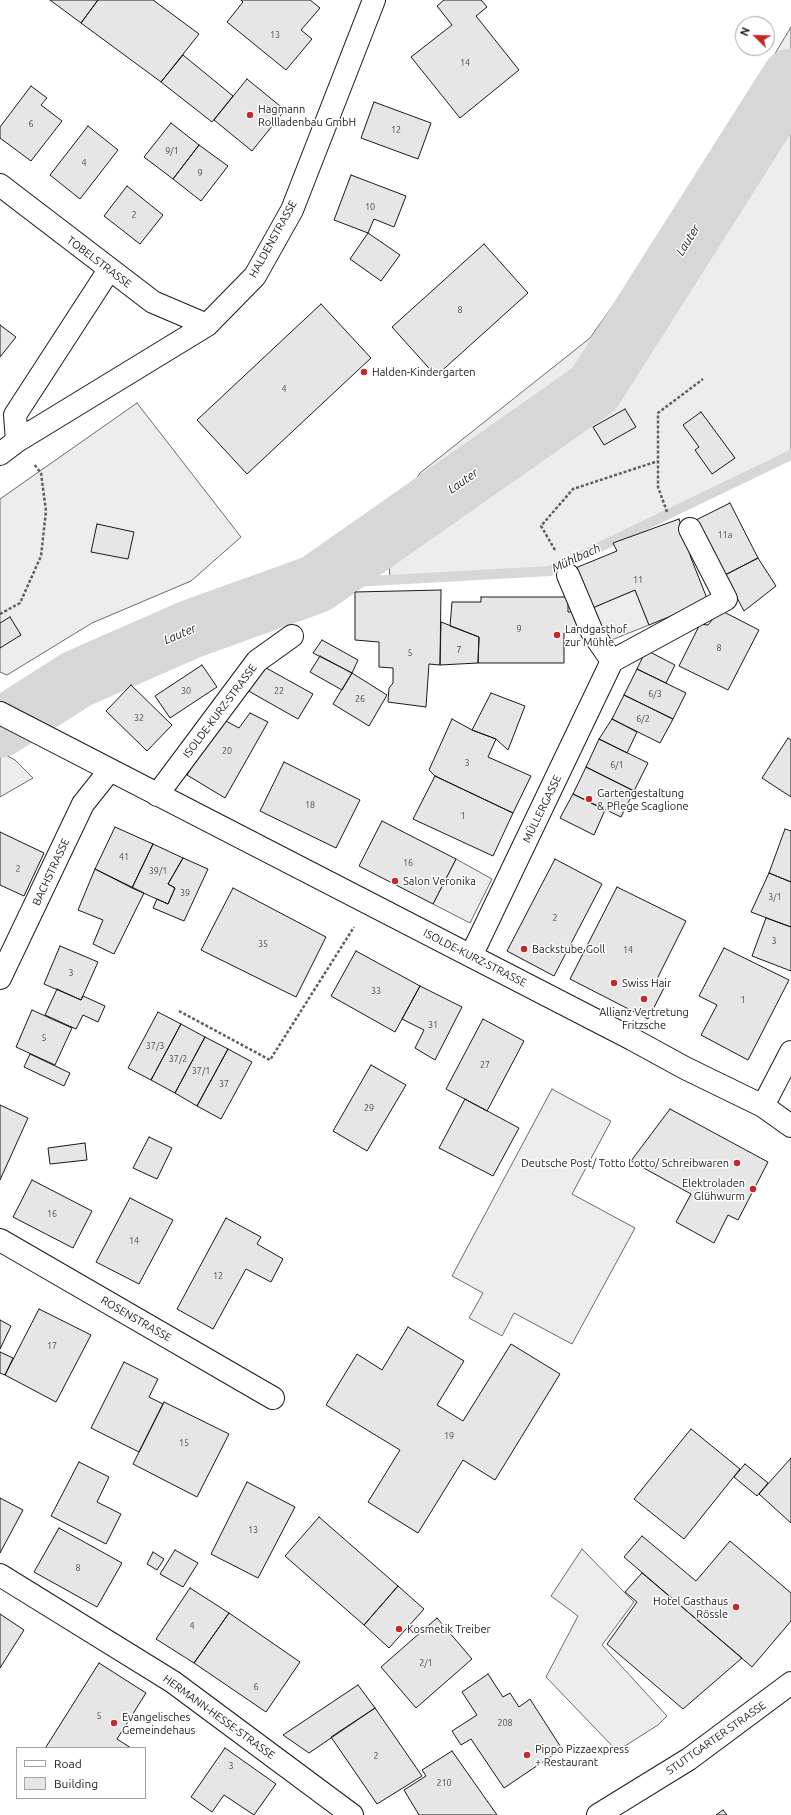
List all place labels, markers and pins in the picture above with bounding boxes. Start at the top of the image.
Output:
place label: Hagmann Rollladenbau GmbH [258,102,356,128]
marker: Hagmann Rollladenbau GmbH [245,110,255,120]
place label: Halden-Kindergarten [372,365,476,379]
marker: Halden-Kindergarten [359,367,369,377]
place label: Landgasthof zur Mühle [565,622,627,648]
marker: Landgasthof zur Mühle [552,630,562,640]
place label: Gartengestaltung & Pflege Scaglione [597,786,689,812]
marker: Gartengestaltung & Pflege Scaglione [584,794,594,804]
place label: Salon Veronika [403,874,476,888]
marker: Salon Veronika [390,876,400,886]
place label: Backstube Goll [532,942,605,956]
marker: Backstube Goll [519,944,529,954]
place label: Swiss Hair [622,976,671,990]
marker: Swiss Hair [609,978,619,988]
marker: Allianz Vertretung Fritzsche [639,994,649,1004]
place label: Allianz Vertretung Fritzsche [599,1005,689,1031]
place label: Deutsche Post/ Totto Lotto/ Schreibwaren [521,1156,729,1170]
marker: Deutsche Post/ Totto Lotto/ Schreibwaren [732,1158,742,1168]
place label: Elektroladen Glühwurm [682,1176,745,1202]
marker: Elektroladen Glühwurm [748,1184,758,1194]
place label: Hotel Gasthaus Rössle [653,1594,728,1620]
marker: Hotel Gasthaus Rössle [731,1602,741,1612]
place label: Kosmetik Treiber [407,1622,491,1636]
marker: Kosmetik Treiber [394,1624,404,1634]
place label: Evangelisches Gemeindehaus [122,1710,195,1736]
marker: Evangelisches Gemeindehaus [109,1718,119,1728]
place label: Pippo Pizzaexpress + Restaurant [535,1742,629,1768]
marker: Pippo Pizzaexpress + Restaurant [522,1750,532,1760]

